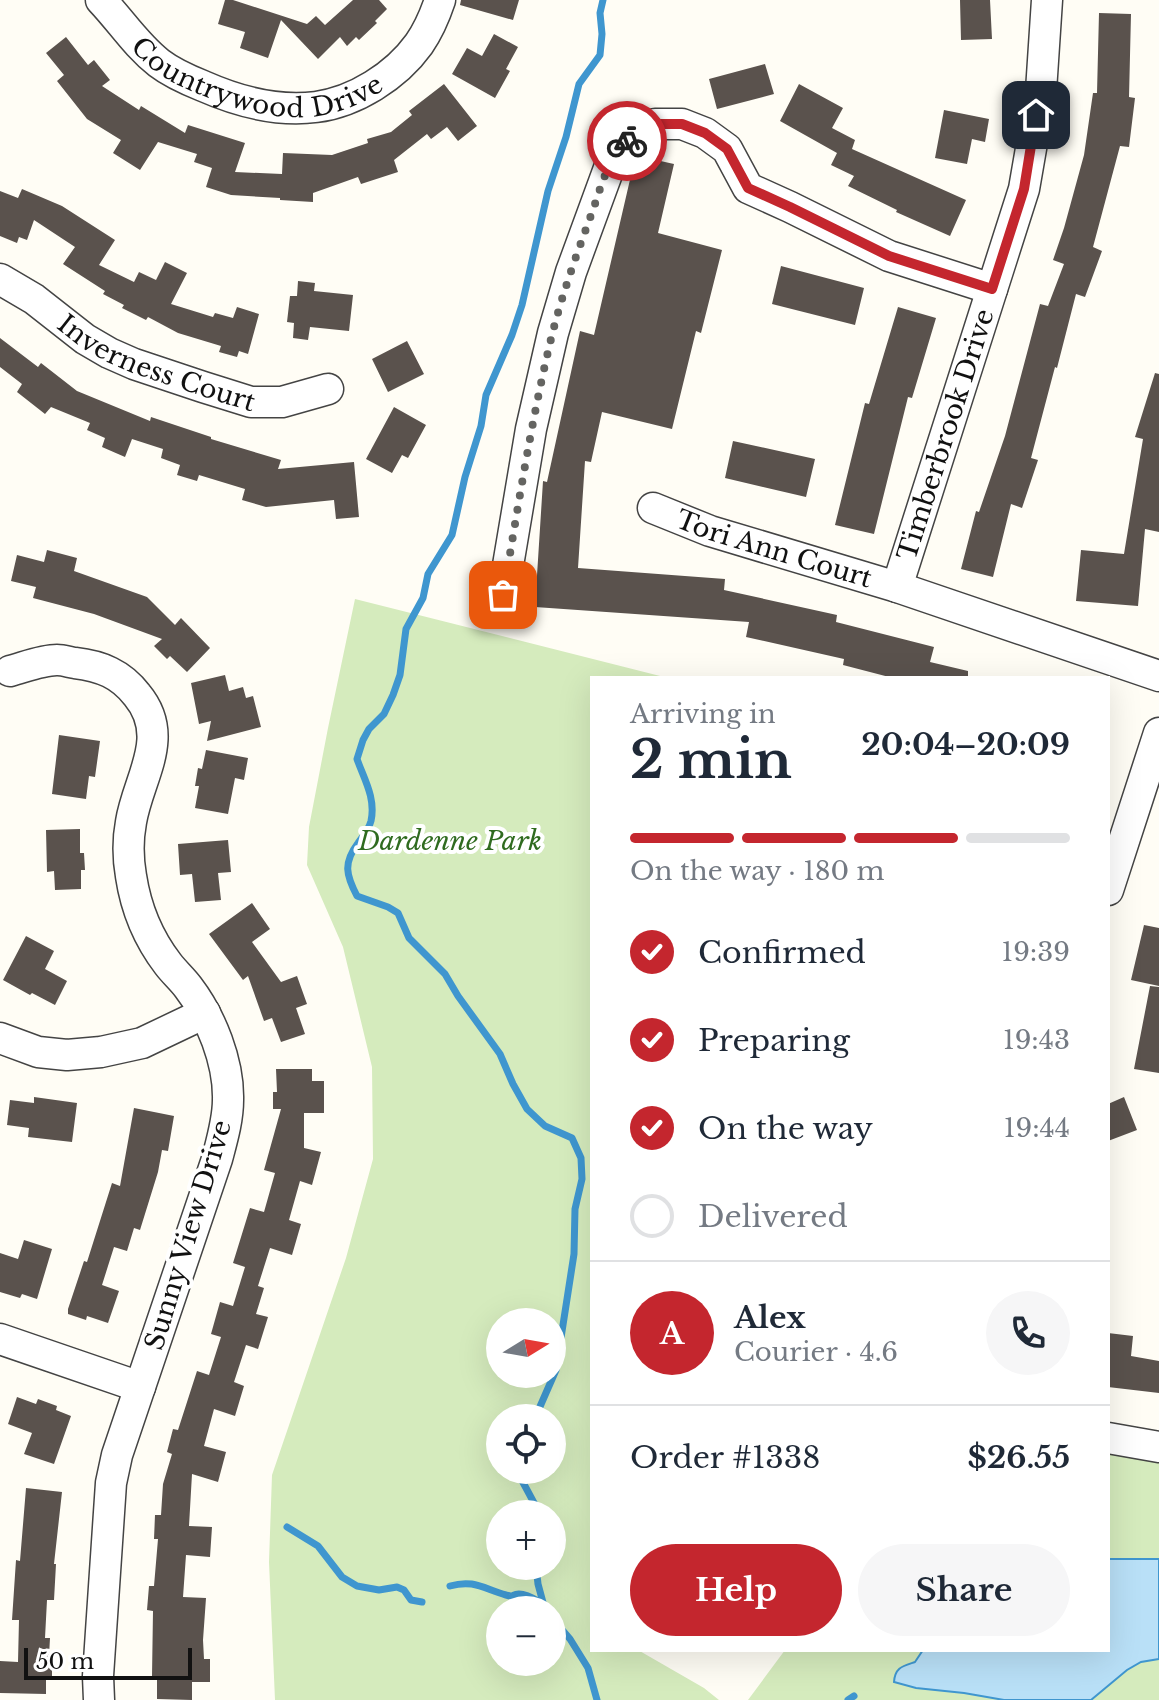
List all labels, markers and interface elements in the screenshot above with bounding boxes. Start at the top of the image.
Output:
street label: Countrywood Drive [125,30,389,124]
pin [1002,81,1070,149]
icon: home [1014,93,1058,137]
courier [587,101,667,181]
icon: bike [605,119,649,163]
street label: Timberbrook Drive [891,305,1001,564]
street label: Inverness Court [51,308,260,418]
street label: Tori Ann Court [671,503,876,595]
pin [469,561,537,629]
icon: bag [481,573,525,617]
text: Arriving in [630,698,776,730]
text: 20:04–20:09 [861,726,1070,763]
text: 2 min [630,728,792,792]
park label: Dardenne Park [357,825,542,857]
text: On the way · 180 m [630,855,885,887]
icon: check [630,930,674,974]
text: Confirmed [698,934,866,971]
text: 19:39 [1002,936,1070,968]
icon: check [630,1018,674,1062]
text: Preparing [698,1022,850,1059]
text: 19:43 [1003,1024,1070,1056]
icon: check [630,1106,674,1150]
text: On the way [698,1110,873,1147]
text: 19:44 [1004,1112,1070,1144]
street label: Sunny View Drive [138,1116,238,1354]
text: Delivered [698,1198,848,1235]
button: phone [986,1291,1070,1375]
text: Alex [734,1299,806,1336]
north arrow [486,1308,566,1388]
map controls [486,1308,566,1676]
text: A [660,1315,684,1352]
text: Courier · 4.6 [734,1336,898,1368]
button: locate [486,1404,566,1484]
text: Order #1338 [630,1439,820,1476]
text: $26.55 [967,1439,1070,1476]
button: + [486,1500,566,1580]
button: Help [630,1544,842,1636]
button: Share [858,1544,1070,1636]
button: − [486,1596,566,1676]
scale bar [24,1644,192,1680]
text: 50 m [36,1648,94,1675]

